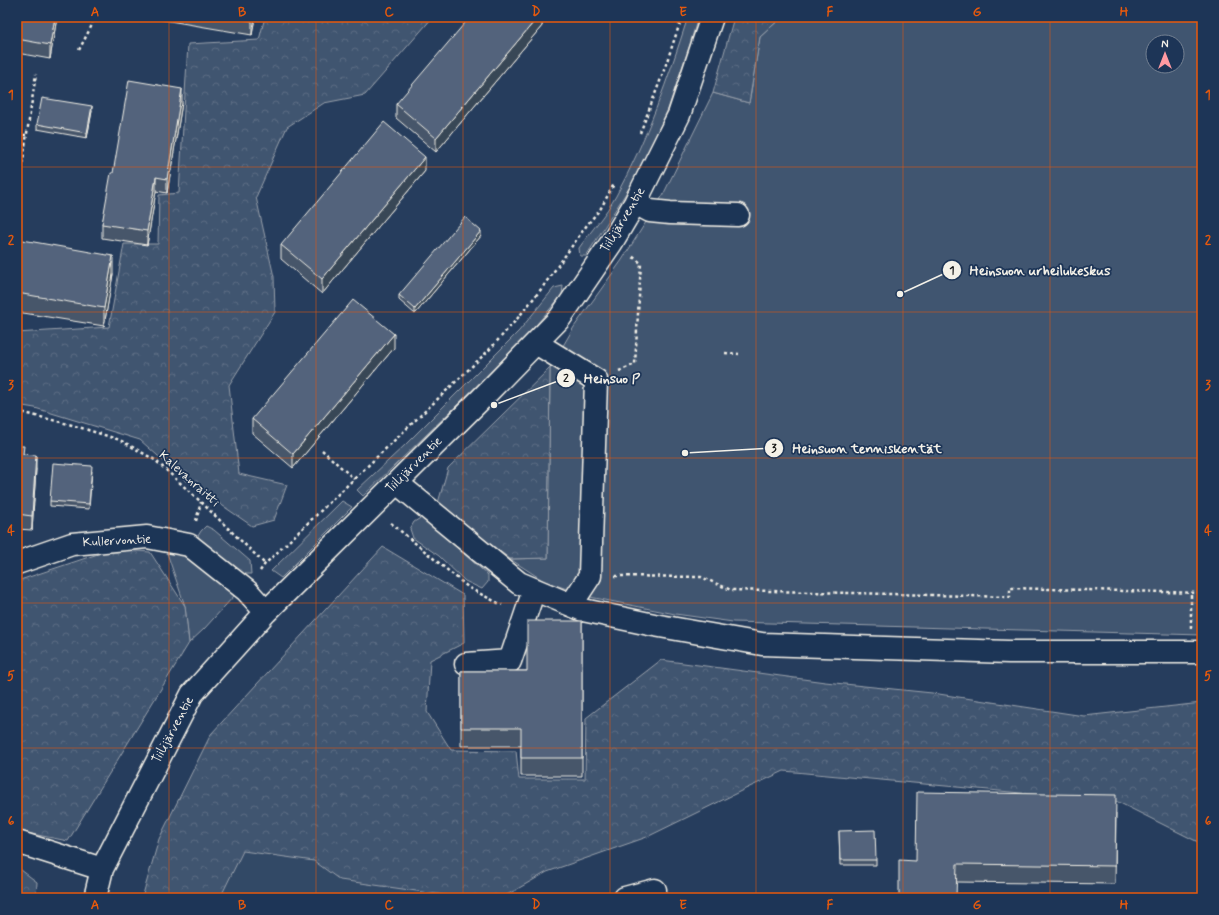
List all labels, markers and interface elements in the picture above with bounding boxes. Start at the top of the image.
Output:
text: A [91,4,99,21]
text: B [238,4,247,21]
text: C [384,4,394,21]
text: D [532,4,541,21]
text: E [679,4,687,21]
text: F [827,4,834,21]
text: G [973,4,982,21]
text: H [1120,4,1129,21]
north arrow [1145,34,1185,74]
text: N [1161,38,1169,52]
text: 1 [8,87,14,104]
text: 1 [1205,87,1211,104]
street label: Tiilijärventie [597,184,649,256]
text: 2 [8,232,15,249]
text: 2 [1205,232,1212,249]
callout: Heinsuon urheilukeskus [942,257,1118,283]
text: Heinsuon urheilukeskus [970,262,1111,280]
text: 1 [949,263,955,279]
callout: Heinsuo P [556,365,648,391]
text: Heinsuo P [584,370,641,388]
text: 2 [563,371,569,387]
text: 3 [8,377,14,394]
text: 3 [1205,377,1211,394]
street label: Tiilijärventie [382,433,446,497]
callout: Heinsuon tenniskentät [764,435,950,461]
text: Heinsuon tenniskentät [792,440,943,458]
text: 3 [771,441,777,457]
street label: Kalevanraitti [155,447,223,511]
text: 4 [7,523,15,540]
text: 4 [1204,523,1212,540]
street label: Kullervontie [82,531,152,551]
text: 5 [7,668,15,685]
text: 5 [1204,668,1212,685]
street label: Tiilijärventie [148,693,198,767]
text: 6 [8,813,15,830]
text: 6 [1205,813,1212,830]
text: A [91,897,99,914]
text: B [238,897,247,914]
text: C [384,897,394,914]
text: D [532,897,541,914]
text: E [679,897,687,914]
text: F [827,897,834,914]
text: G [973,897,982,914]
text: H [1120,897,1129,914]

